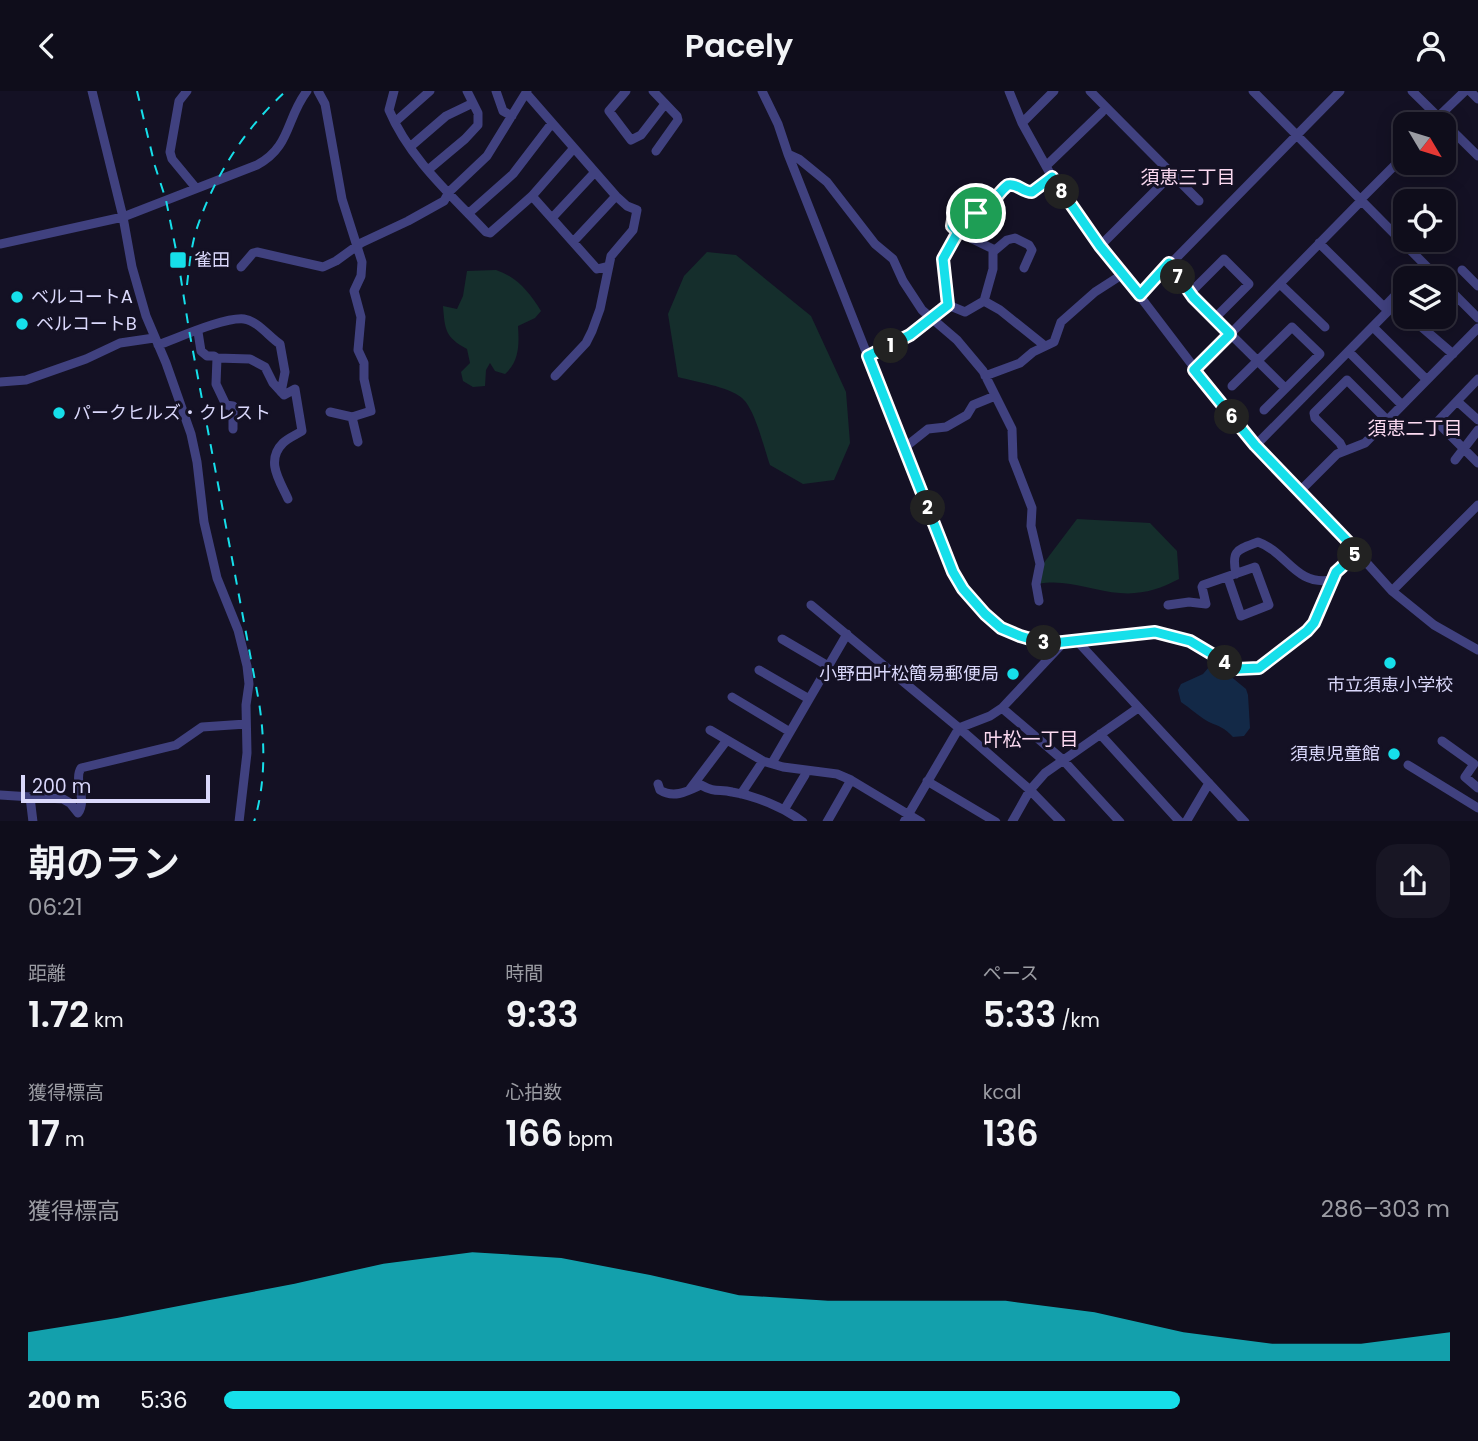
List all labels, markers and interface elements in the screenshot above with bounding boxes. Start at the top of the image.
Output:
text: Pacely [685,23,793,68]
icon: back [28,27,66,65]
icon: person [1412,27,1450,65]
north arrow [1393,112,1456,175]
map controls [1393,112,1456,329]
district label: 須恵三丁目 [1140,164,1236,191]
pin: 8 [1044,175,1080,210]
text: 8 [1055,178,1068,205]
pin [946,183,1006,243]
button: locate [1393,189,1456,252]
icon: arrive [957,194,995,232]
place label: 雀田 [194,247,230,272]
marker: 雀田 [168,250,188,270]
pin: 7 [1160,259,1196,295]
text: 7 [1172,263,1183,290]
button: layers [1393,266,1456,329]
place label: ベルコートA [31,284,133,309]
marker: ベルコートA [9,289,25,305]
place label: ベルコートB [36,311,137,336]
marker: ベルコートB [14,316,30,332]
pin: 1 [874,329,908,363]
text: 1 [887,332,894,359]
pin: 6 [1214,399,1250,435]
place label: パークヒルズ・クレスト [73,400,271,425]
text: 6 [1225,403,1238,430]
marker: パークヒルズ・クレスト [51,405,67,421]
district label: 須恵二丁目 [1367,415,1463,442]
pin: 2 [911,491,946,525]
text: 2 [922,494,933,521]
pin: 5 [1338,538,1372,573]
text: 5 [1348,541,1361,568]
pin: 3 [1026,625,1062,661]
text: 3 [1038,629,1049,656]
pin: 4 [1208,645,1242,681]
text: 4 [1218,649,1231,676]
marker: 市立須恵小学校 [1382,655,1398,671]
place label: 小野田叶松簡易郵便局 [819,661,999,686]
marker: 小野田叶松簡易郵便局 [1005,666,1021,682]
place label: 市立須恵小学校 [1327,672,1453,697]
district label: 叶松一丁目 [983,726,1079,753]
place label: 須恵児童館 [1290,741,1380,766]
marker: 須恵児童館 [1386,746,1402,762]
scale bar [21,773,210,804]
text: 200 m [32,773,91,800]
text: 朝のラン [28,837,180,890]
button: share [1376,844,1450,918]
text: 06:21 [28,891,83,923]
text: 距離 [28,960,66,987]
text: 時間 [505,960,543,987]
text: ペース [983,960,1039,987]
text: 1.72 [28,990,89,1039]
text: 9:33 [505,990,578,1039]
text: 5:33 [983,990,1056,1039]
text: km [89,1007,123,1034]
text: /km [1056,1007,1100,1034]
text: 獲得標高 [28,1079,104,1106]
text: 心拍数 [505,1079,562,1106]
text: kcal [983,1079,1022,1106]
text: 17 [28,1109,60,1158]
text: 166 [505,1109,563,1158]
text: 136 [983,1109,1039,1158]
text: m [60,1126,85,1153]
text: bpm [563,1126,613,1153]
text: 286–303 m [1321,1193,1450,1225]
text: 獲得標高 [28,1195,120,1227]
text: 200 m [28,1384,100,1416]
text: 5:36 [140,1384,188,1416]

